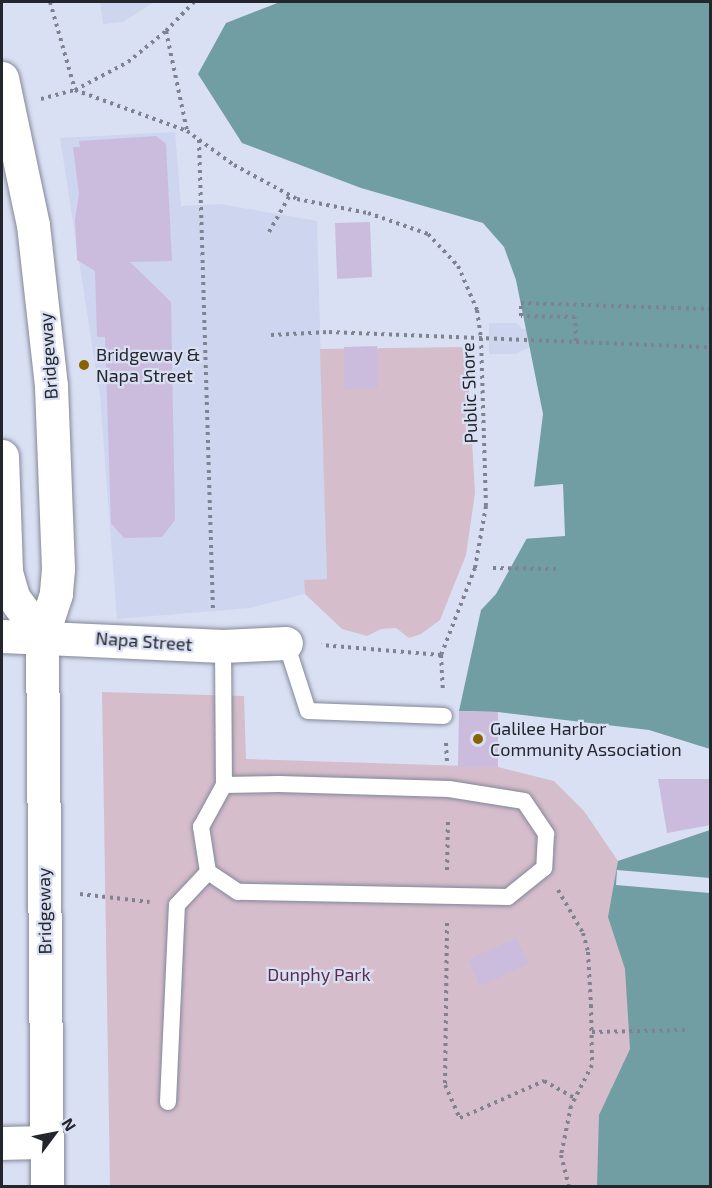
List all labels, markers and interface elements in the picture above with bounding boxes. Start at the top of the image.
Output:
street label: Bridgeway [34,312,62,400]
street label: Public Shore [456,342,482,444]
place label: Bridgeway & Napa Street [96,344,201,386]
marker: Bridgeway & Napa Street [77,358,91,372]
street label: Napa Street [95,627,193,655]
place label: Galilee Harbor Community Association [490,718,682,760]
marker: Galilee Harbor Community Association [471,732,485,746]
street label: Bridgeway [32,867,56,955]
park label: Dunphy Park [267,963,371,985]
north arrow [24,1104,84,1164]
text: N [59,1114,81,1134]

